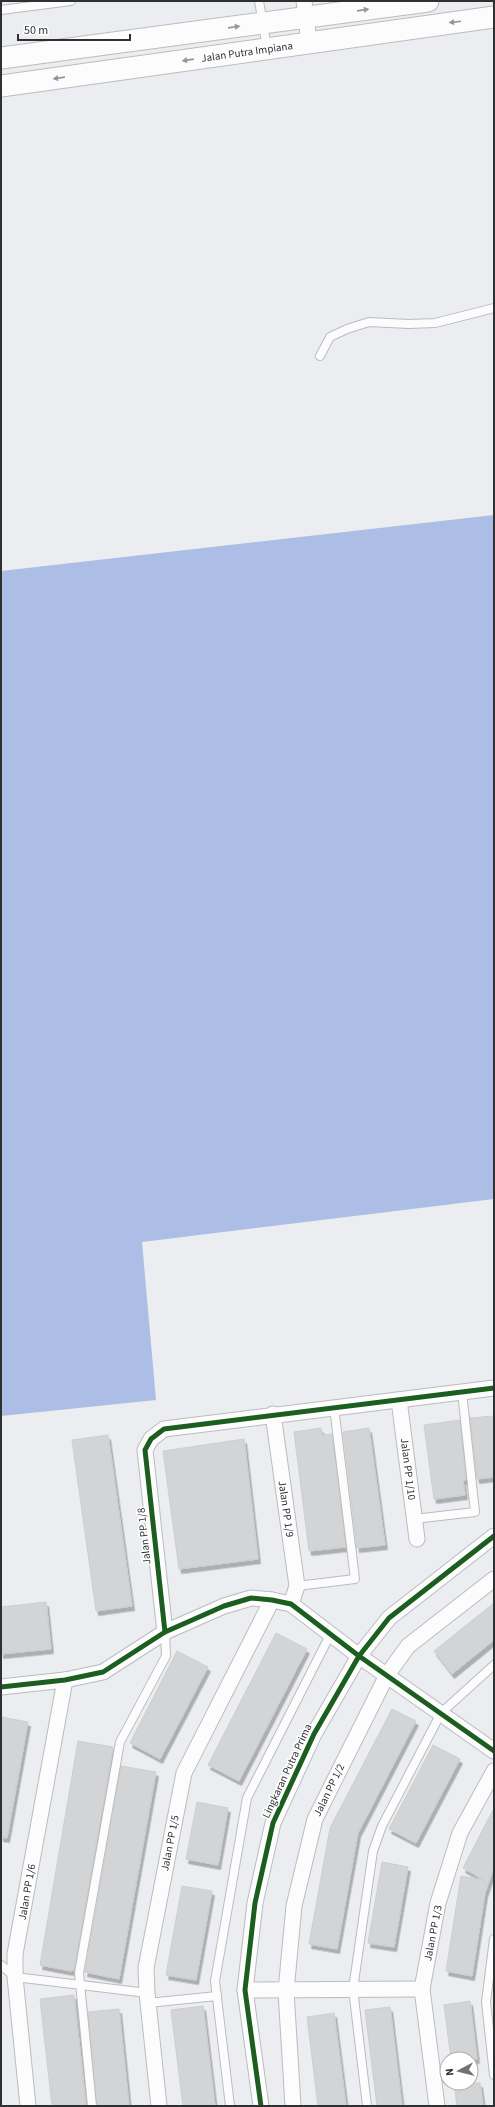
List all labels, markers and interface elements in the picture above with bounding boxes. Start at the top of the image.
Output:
one-way arrow [357,7,369,13]
scale bar [18,16,130,42]
one-way arrow [449,19,461,26]
text: 50 m [24,22,48,39]
one-way arrow [228,24,240,30]
street label: Jalan Putra Impiana [200,38,294,66]
one-way arrow [182,57,194,63]
one-way arrow [53,75,65,81]
street label: Jalan PP 1/10 [397,1437,419,1501]
street label: Jalan PP 1/9 [275,1480,297,1538]
street label: Jalan PP 1/8 [134,1506,154,1565]
street label: Lingkaran Putra Prima [259,1721,315,1821]
street label: Jalan PP 1/2 [310,1761,348,1819]
street label: Jalan PP 1/5 [157,1814,183,1872]
street label: Jalan PP 1/6 [15,1862,39,1921]
street label: Jalan PP 1/3 [420,1904,446,1962]
north arrow [439,2051,479,2091]
text: N [442,2068,457,2077]

